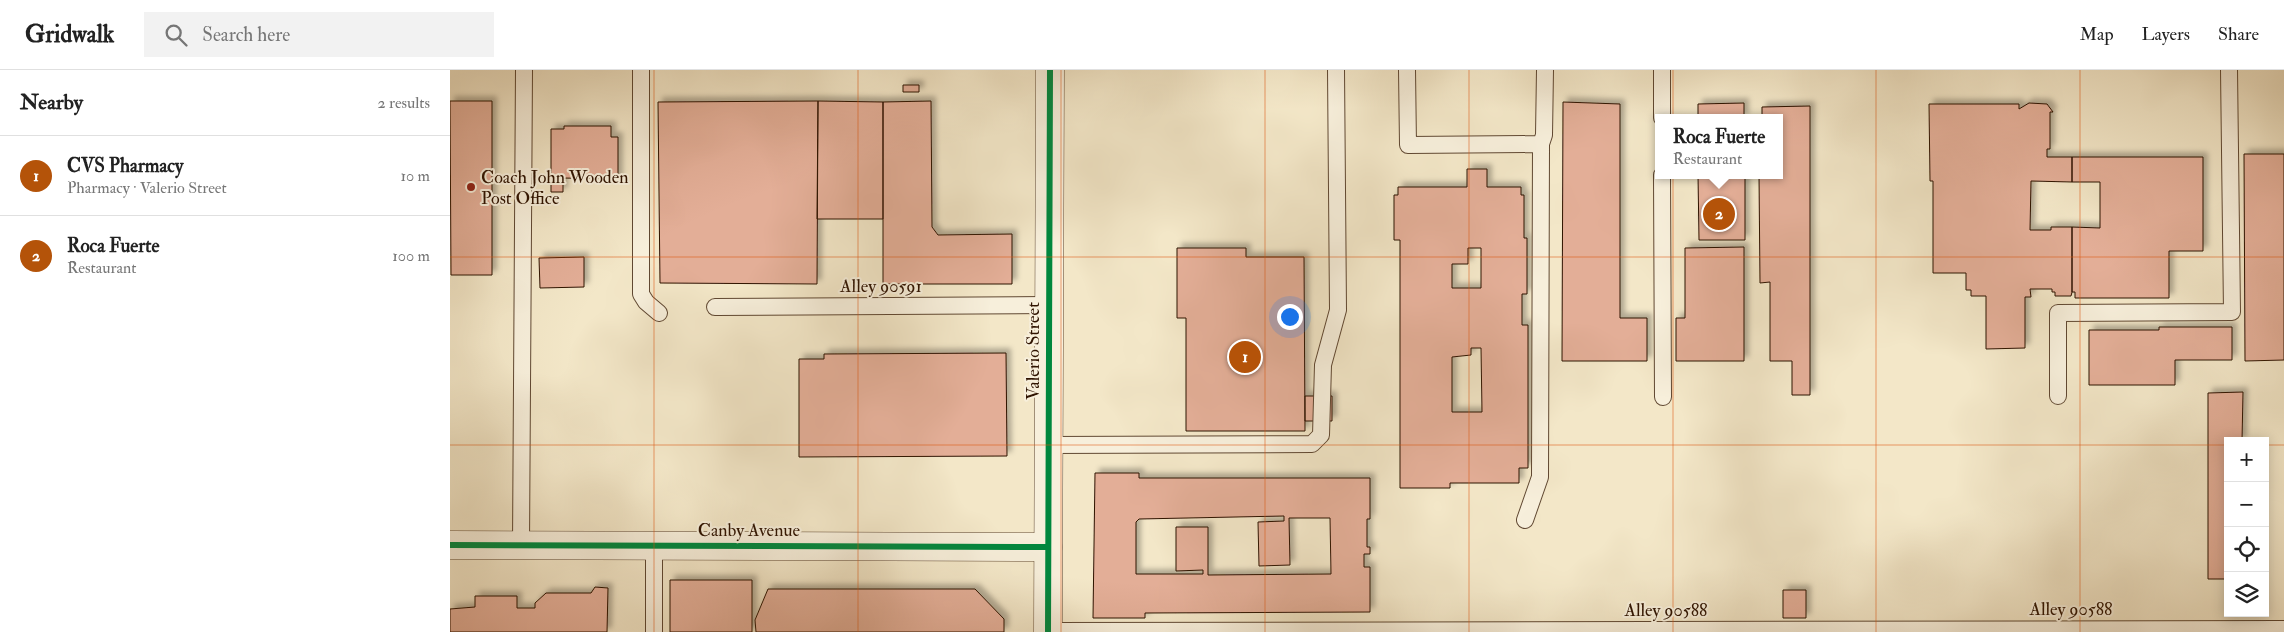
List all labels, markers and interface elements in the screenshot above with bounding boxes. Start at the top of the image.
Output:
search box [144,12,494,57]
text: Gridwalk [25,19,114,50]
icon: search [162,21,190,49]
text: Search here [202,23,290,47]
text: Map [2080,23,2114,46]
text: Layers [2142,23,2190,46]
text: Share [2218,23,2259,46]
text: Nearby [20,89,83,116]
text: 2 results [377,93,430,113]
popup [1655,114,1783,179]
text: Roca Fuerte [1673,125,1765,149]
text: Restaurant [1673,149,1742,169]
text: CVS Pharmacy [67,154,183,178]
text: 1 [33,166,39,186]
text: 10 m [400,166,430,186]
place label: Coach John Wooden Post Office [481,166,628,210]
text: Pharmacy · Valerio Street [67,178,227,198]
marker: Coach John Wooden Post Office [465,181,477,193]
pin: 2 [1703,195,1735,233]
text: Roca Fuerte [67,234,159,258]
text: 2 [32,246,40,266]
text: 100 m [392,246,430,266]
text: Restaurant [67,258,136,278]
street label: Alley 90591 [839,275,922,298]
street label: Valerio Street [1022,302,1045,400]
your location [1277,304,1303,330]
pin: 1 [1229,338,1261,376]
map controls [2224,437,2269,617]
button: + [2224,437,2269,482]
button: − [2224,482,2269,527]
street label: Canby Avenue [698,519,801,542]
button: locate [2224,527,2269,572]
button: layers [2224,572,2269,617]
street label: Alley 90588 [2028,598,2113,621]
street label: Alley 90588 [1623,599,1708,622]

